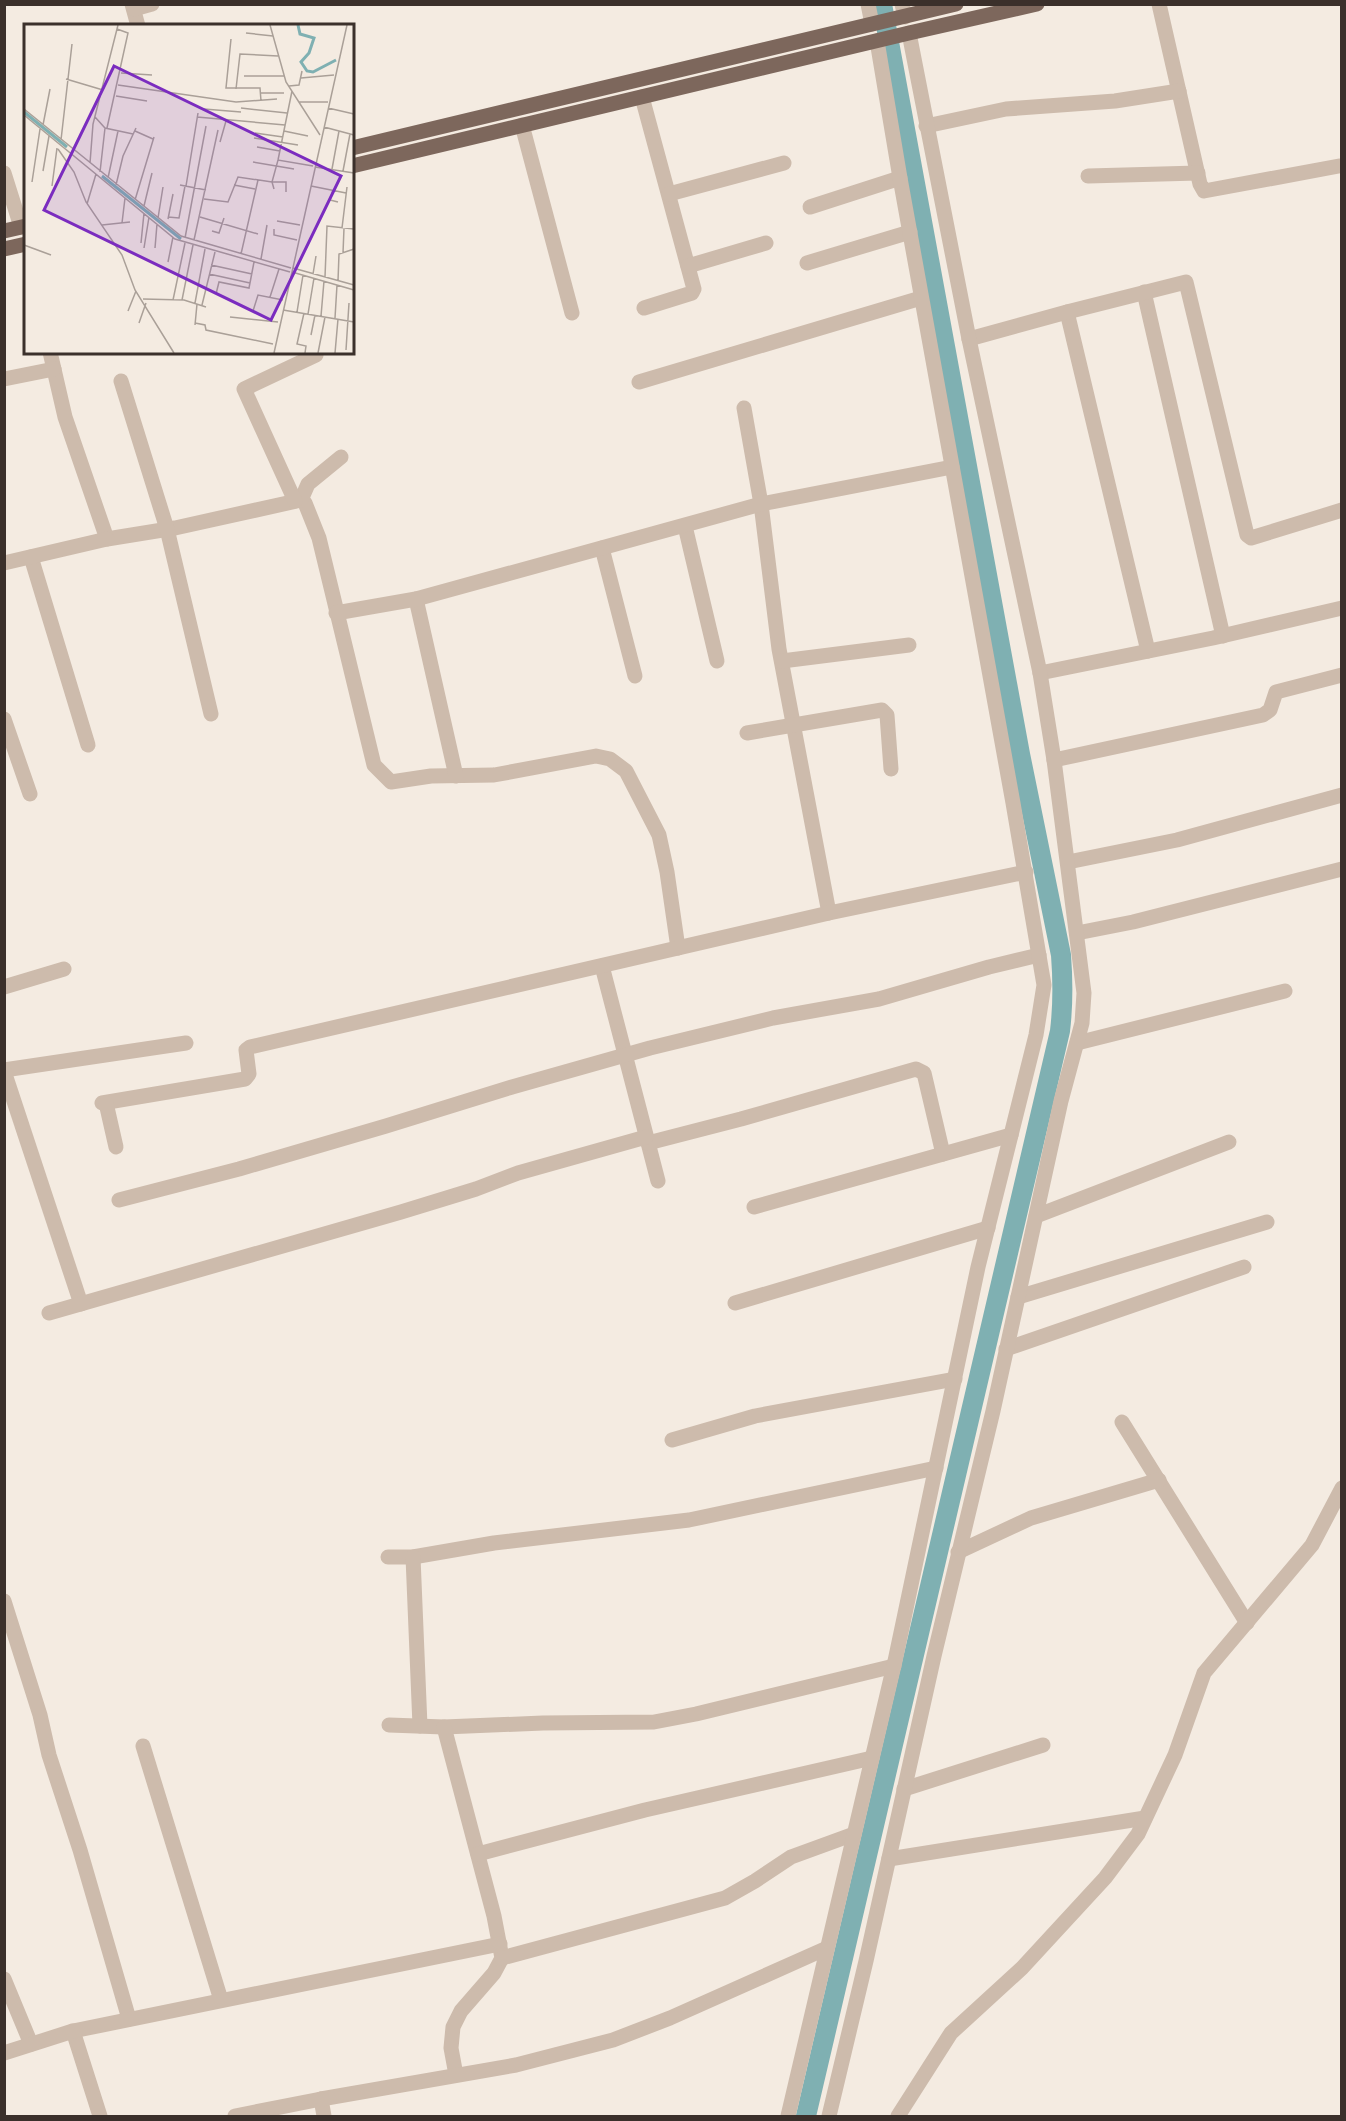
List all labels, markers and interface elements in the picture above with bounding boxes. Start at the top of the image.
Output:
inset map [24,24,354,354]

